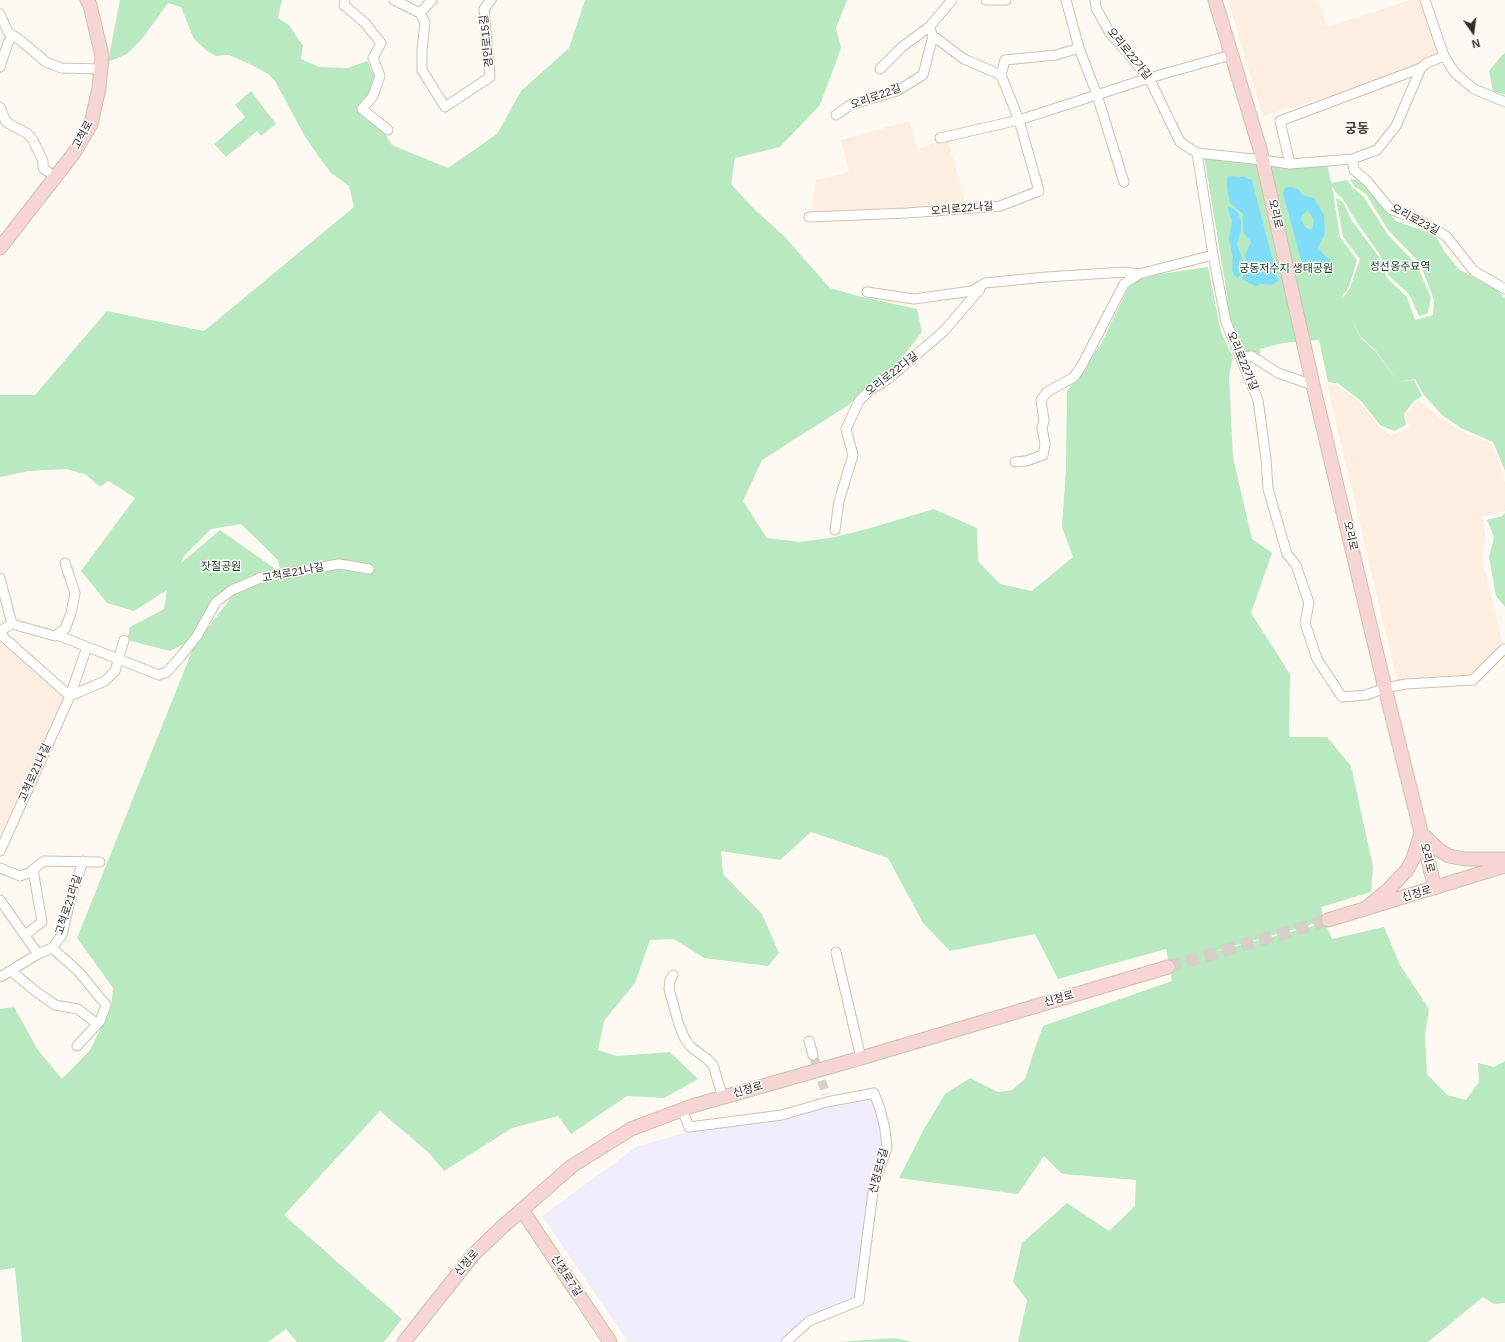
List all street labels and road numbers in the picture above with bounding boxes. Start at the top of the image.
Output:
street label: 경인로15길 [478,14,496,68]
street label: 오리로22가길 [1104,25,1154,83]
street label: 오리로22길 [849,82,903,112]
street label: 고척로 [70,118,96,152]
street label: 오리로 [1265,198,1285,230]
street label: 오리로22나길 [930,200,994,218]
street label: 오리로23길 [1389,202,1441,238]
street label: 오리로22가길 [1224,330,1260,392]
street label: 오리로22다길 [863,349,921,399]
street label: 오리로 [1340,520,1360,552]
street label: 고척로21나길 [261,561,325,585]
street label: 고척로21나길 [16,742,54,804]
street label: 오리로 [1417,842,1437,874]
street label: 고척로21라길 [53,873,85,937]
street label: 신정로 [1401,883,1433,905]
street label: 신정로 [1043,988,1075,1010]
street label: 신정로 [732,1079,764,1101]
street label: 신정로5길 [867,1147,891,1195]
street label: 신정로 [452,1247,482,1279]
street label: 신정로7길 [548,1253,584,1299]

